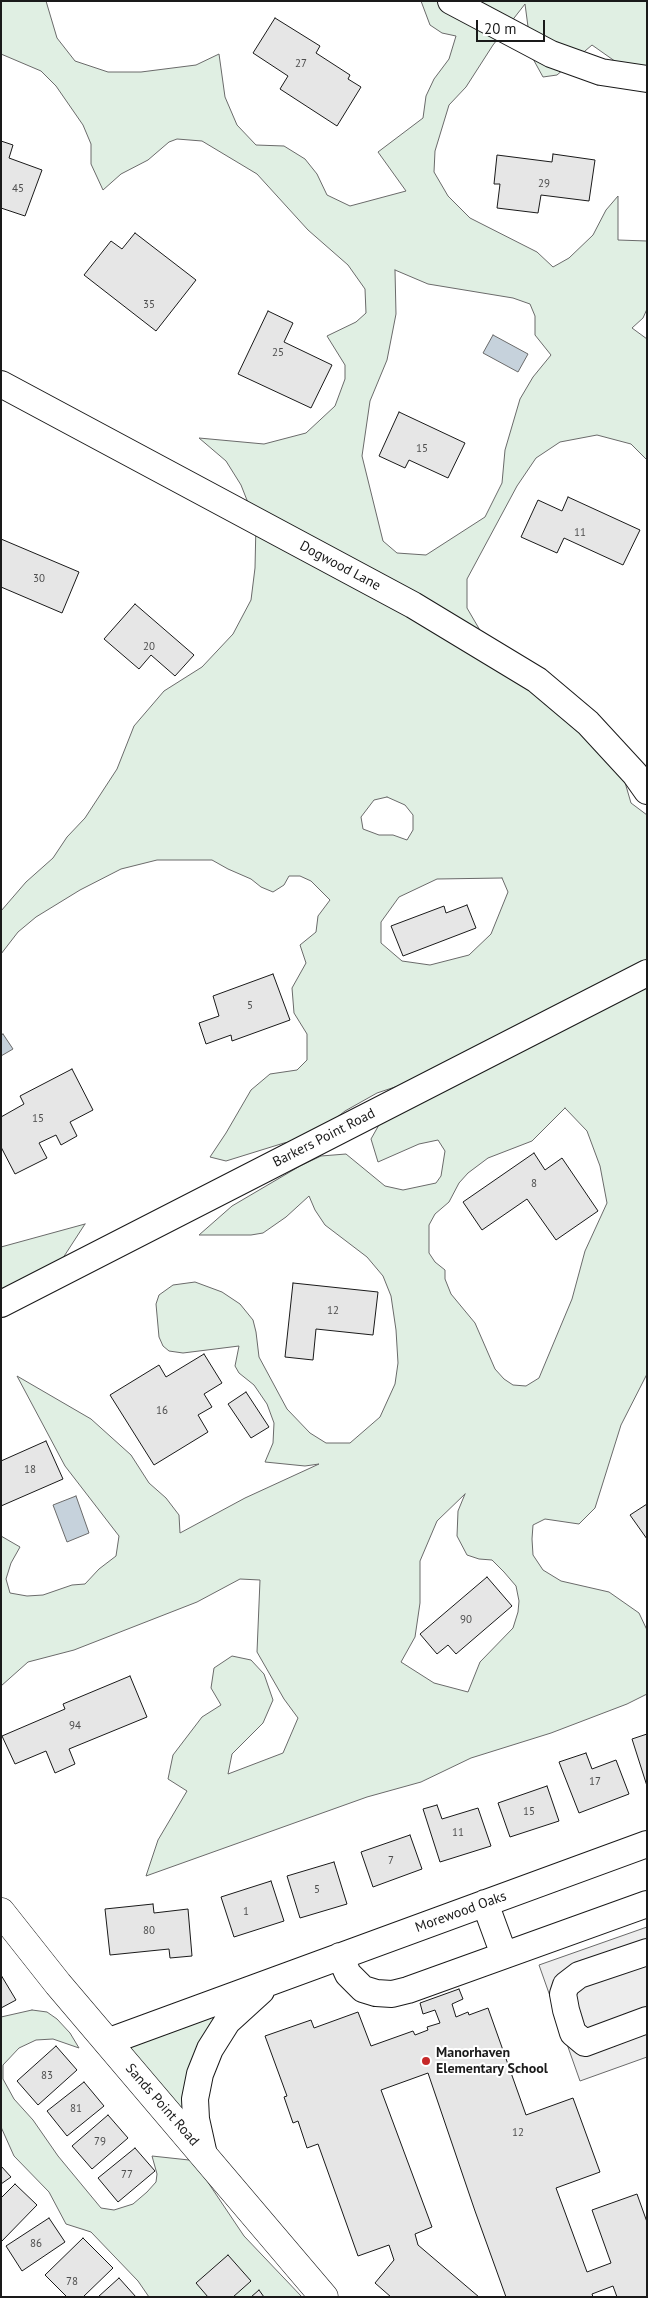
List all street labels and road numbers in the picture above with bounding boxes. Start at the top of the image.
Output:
street label: Dogwood Lane [297,538,383,594]
street label: Barkers Point Road [270,1105,378,1171]
street label: Morewood Oaks [413,1888,509,1936]
street label: Sands Point Road [122,2060,202,2150]

